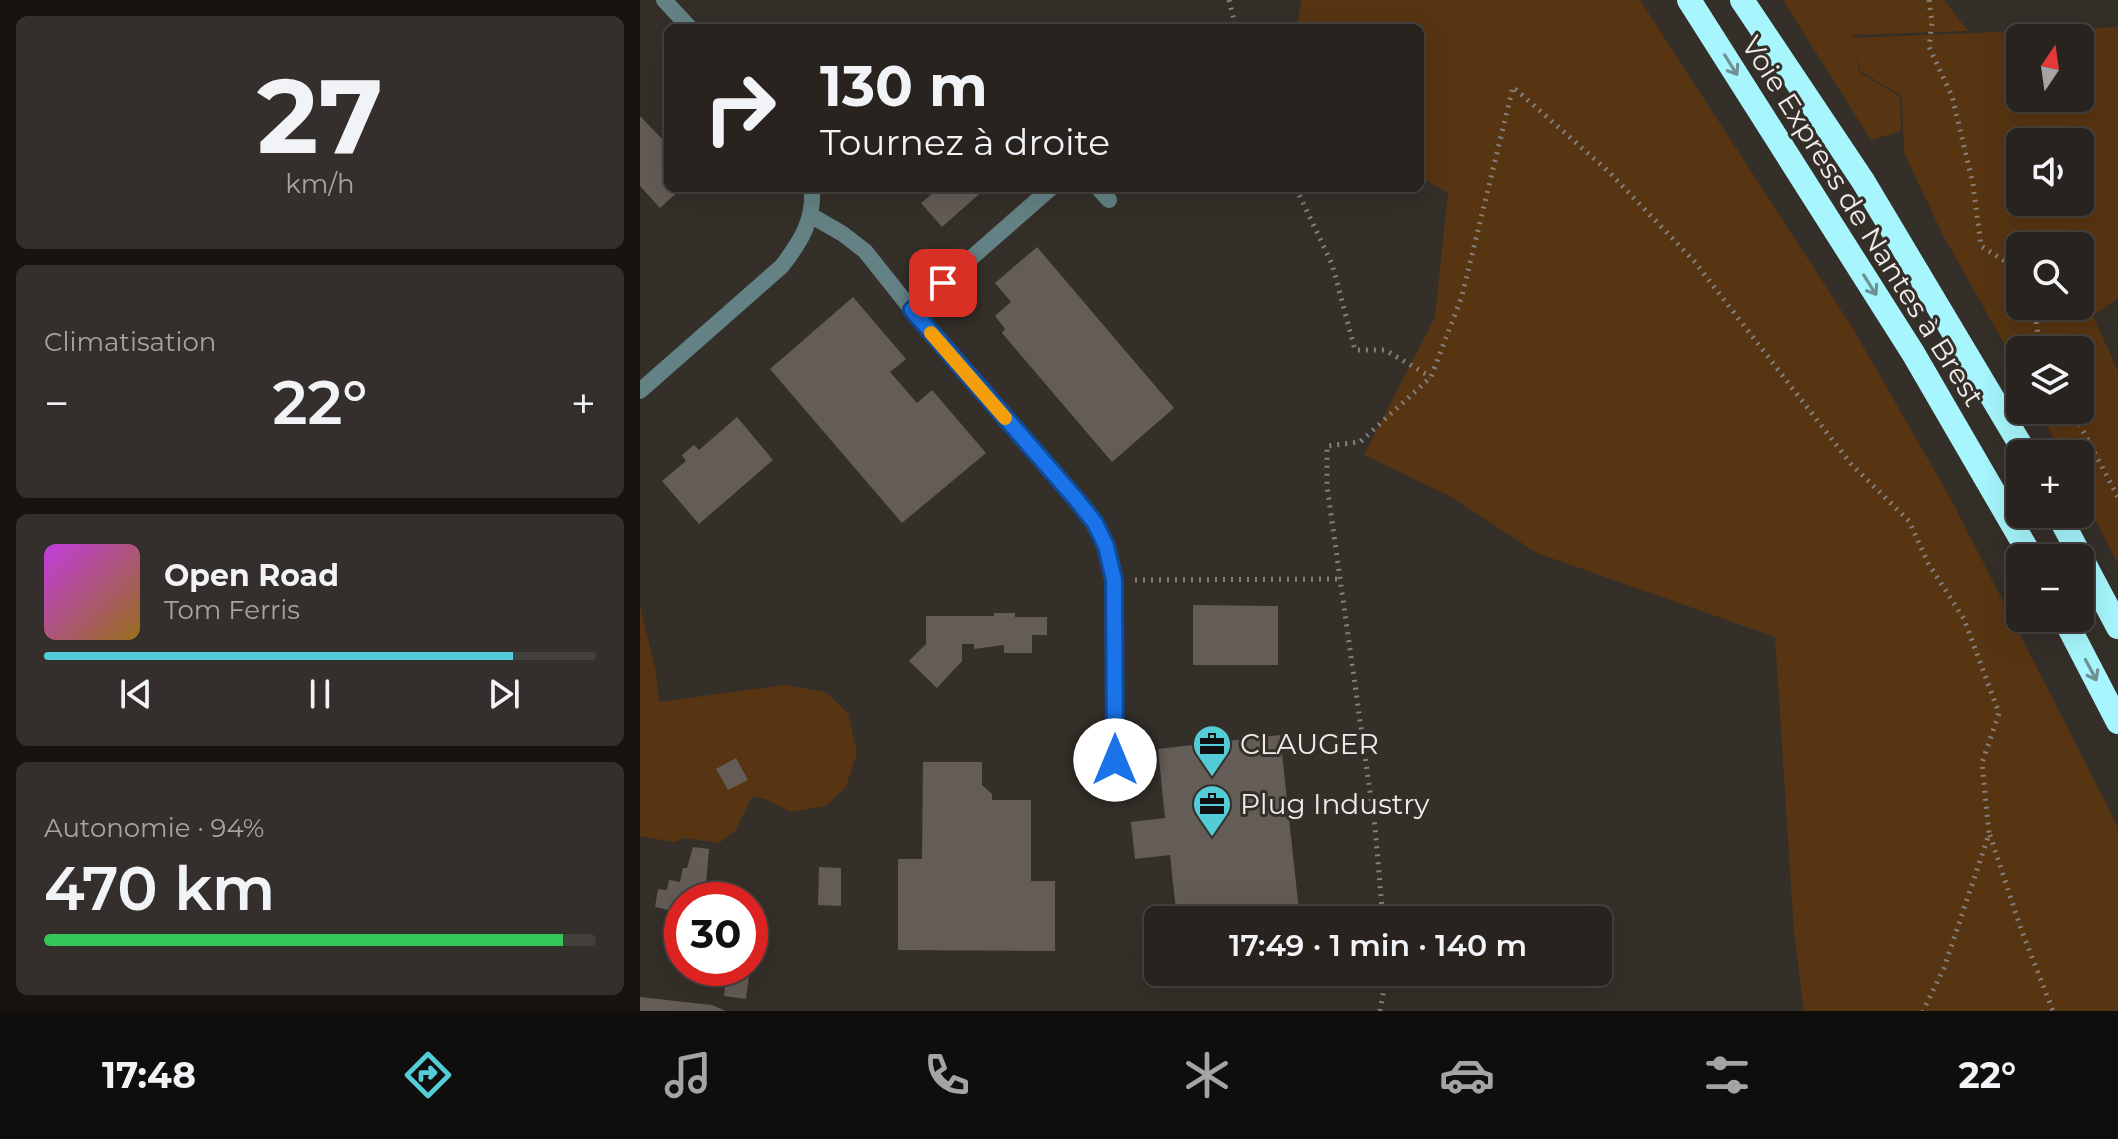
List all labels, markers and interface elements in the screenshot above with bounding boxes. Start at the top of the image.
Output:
north arrow [2006,24,2094,112]
map controls [2006,24,2094,632]
street label: Voie Express de Nantes à Brest [1735,30,1991,412]
text: 27 [257,52,383,179]
text: 130 m [820,52,988,120]
one-way arrow [1723,54,1740,76]
icon: right [688,56,792,160]
text: Tournez à droite [820,120,1110,164]
button: sound [2006,128,2094,216]
text: km/h [285,168,355,200]
button: search [2006,232,2094,320]
pin [909,249,977,317]
icon: arrive [921,261,965,305]
one-way arrow [1862,273,1878,296]
text: Climatisation [44,326,216,358]
button: layers [2006,336,2094,424]
text: 22° [273,366,367,439]
text: − [44,376,69,430]
text: + [571,376,596,430]
button: + [2006,440,2094,528]
button: − [2006,544,2094,632]
text: Open Road [164,557,339,594]
text: Tom Ferris [164,594,300,626]
one-way arrow [2084,657,2100,681]
icon: previous [114,672,158,716]
icon: pause [298,672,342,716]
icon: next [482,672,526,716]
position arrow [1073,718,1157,802]
office icon: CLAUGER [1191,723,1233,778]
place label: CLAUGER [1240,727,1379,761]
office icon: Plug Industry [1191,783,1233,838]
place label: Plug Industry [1240,787,1430,821]
text: Autonomie · 94% [44,812,264,844]
text: 470 km [44,852,275,925]
speed limit sign: 30 [664,882,768,986]
text: 17:49 · 1 min · 140 m [1229,927,1527,964]
icon: directions [400,1047,456,1103]
icon: music [660,1047,716,1103]
icon: phone [919,1047,975,1103]
icon: climate [1179,1047,1235,1103]
icon: car [1439,1047,1495,1103]
icon: filters [1699,1047,1755,1103]
text: 17:48 [102,1053,196,1097]
text: 22° [1959,1053,2016,1097]

